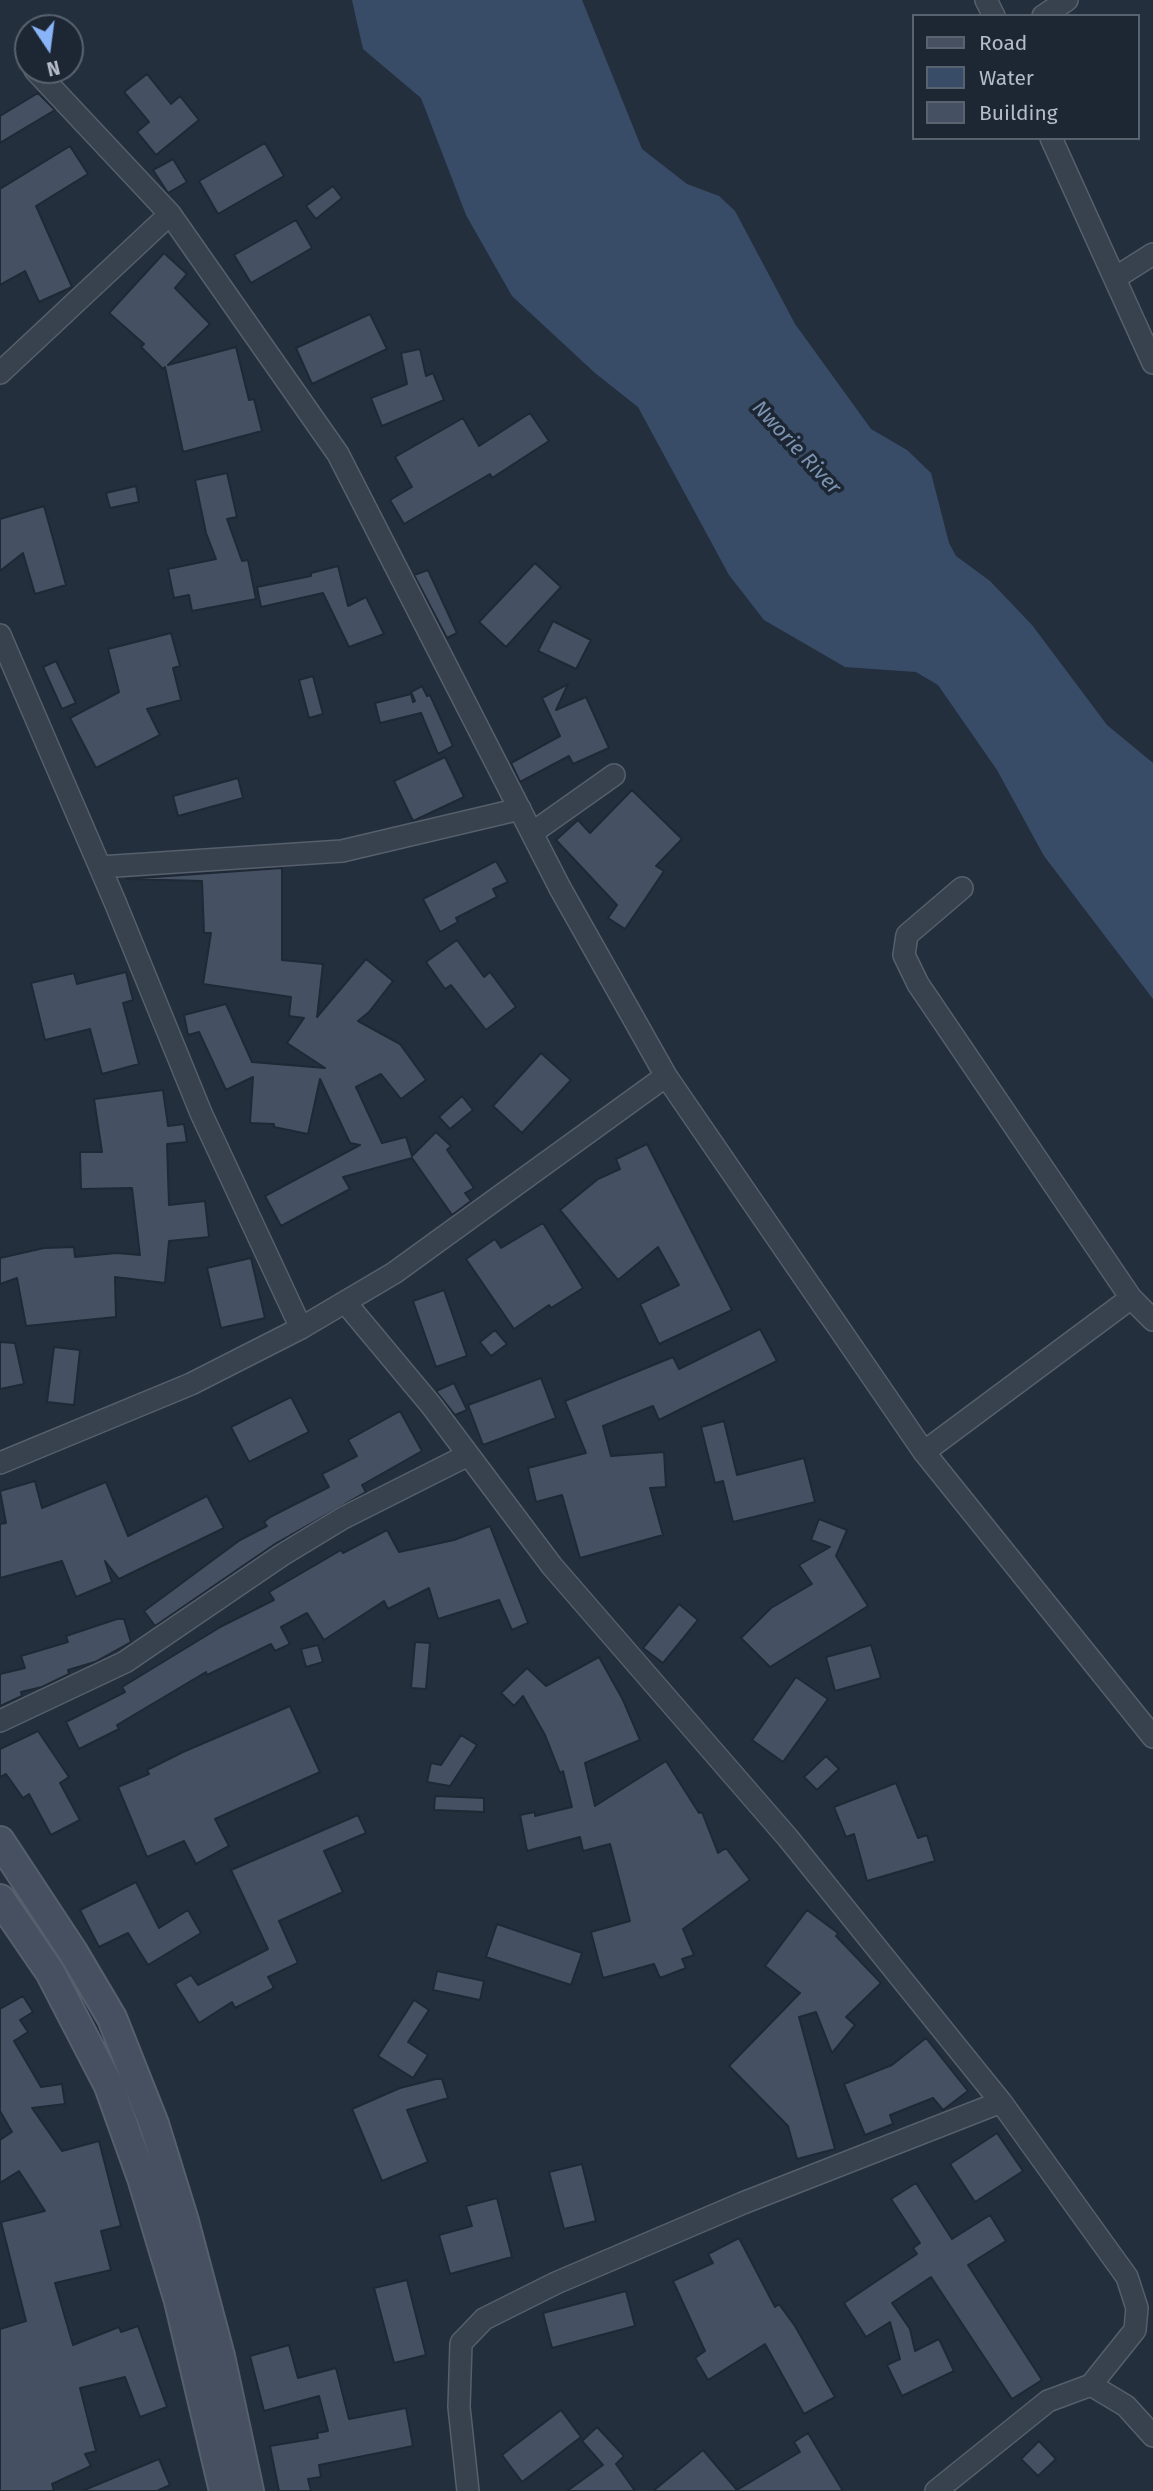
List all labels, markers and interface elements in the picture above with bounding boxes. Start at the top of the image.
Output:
north arrow [14,14,84,84]
legend [912,14,1139,140]
text: Road [979,30,1027,56]
text: N [45,55,62,81]
text: Water [979,65,1034,91]
text: Building [979,100,1058,126]
water label: Nworie River [746,396,846,500]

